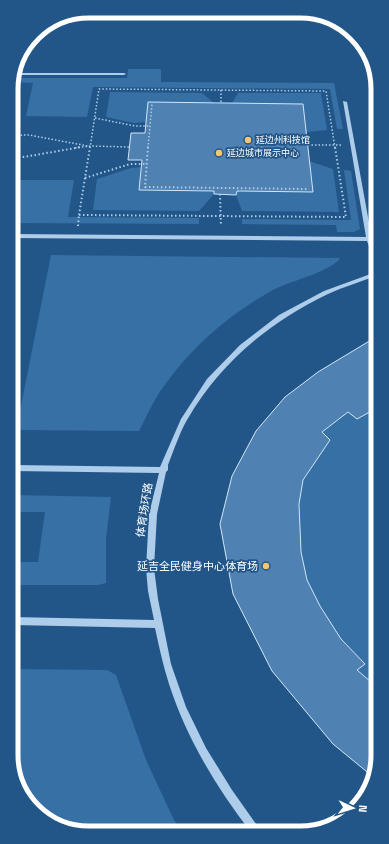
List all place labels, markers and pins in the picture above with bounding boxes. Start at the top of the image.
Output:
place label: 延边州科技馆 [256,134,310,146]
marker: 延边州科技馆 [243,135,253,145]
place label: 延边城市展示中心 [227,147,299,159]
marker: 延边城市展示中心 [214,148,224,158]
place label: 延吉全民健身中心体育场 [137,559,258,573]
marker: 延吉全民健身中心体育场 [261,561,271,571]

